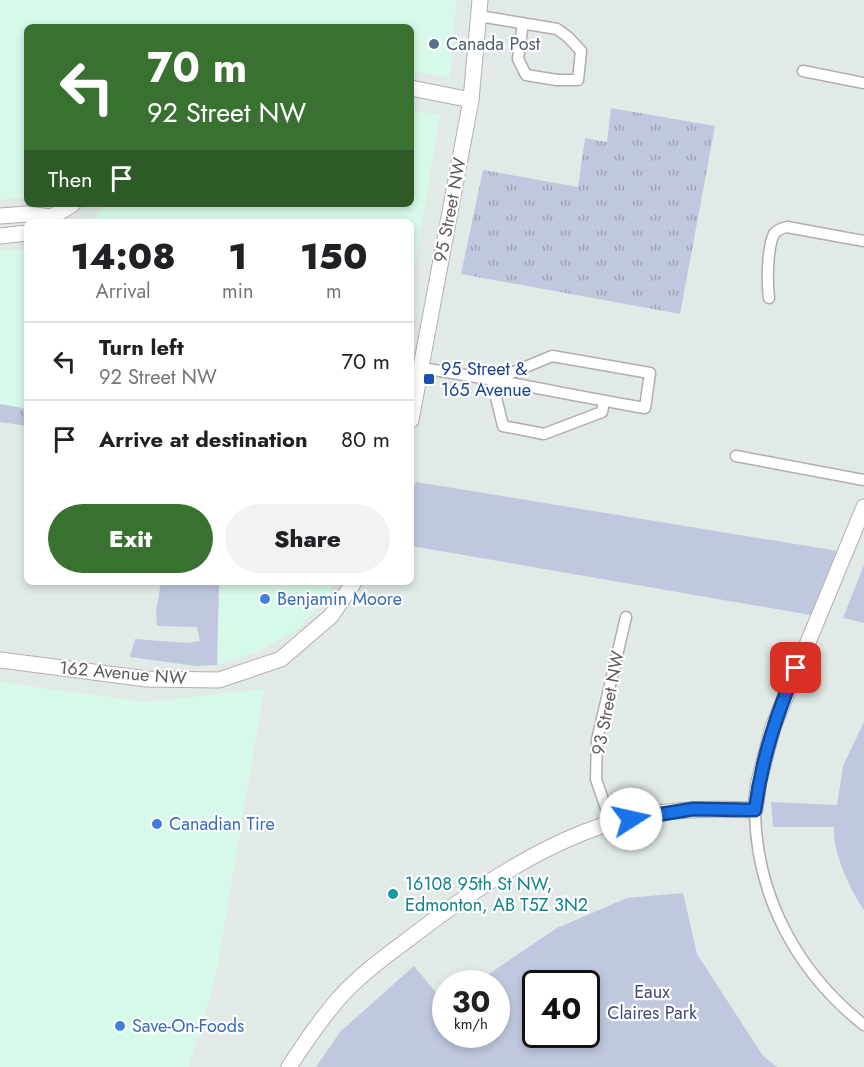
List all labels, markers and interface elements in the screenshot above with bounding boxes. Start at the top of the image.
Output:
place label: Canada Post [446,31,541,57]
text: 70 m [147,37,247,98]
marker: Canada Post [427,37,441,51]
icon: left [48,48,126,126]
text: 92 Street NW [147,93,306,132]
street label: 95 Street NW [427,155,473,265]
icon: arrive [105,162,138,195]
text: Then [48,163,93,195]
text: 14:08 [70,230,176,282]
text: 1 [228,230,247,282]
text: 150 [300,230,367,282]
text: Arrival [95,277,151,306]
text: min [222,277,253,306]
text: m [326,277,341,306]
text: Turn left [99,331,184,363]
icon: left [48,345,81,378]
text: 70 m [341,345,390,377]
place label: 95 Street & 165 Avenue [441,356,531,403]
text: 92 Street NW [99,363,217,392]
marker: 95 Street & 165 Avenue [422,372,436,386]
icon: arrive [48,423,81,456]
text: Arrive at destination [99,423,308,455]
text: 80 m [341,423,390,455]
button: Exit [48,504,213,573]
button: Share [225,504,390,573]
place label: Benjamin Moore [277,586,402,612]
marker: Benjamin Moore [258,592,272,606]
pin [770,642,821,693]
street label: 93 Street NW [585,648,631,757]
icon: arrive [779,651,812,684]
street label: 162 Avenue NW [58,654,188,692]
position arrow [599,787,663,851]
place label: Canadian Tire [169,811,275,837]
marker: Canadian Tire [150,817,164,831]
place label: 16108 95th St NW, Edmonton, AB T5Z 3N2 [405,871,588,918]
marker: 16108 95th St NW, Edmonton, AB T5Z 3N2 [386,887,400,901]
speed limit sign: 40 [522,970,600,1048]
park label: Eaux Claires Park [607,979,697,1026]
text: 30 [452,980,490,1023]
place label: Save-On-Foods [132,1013,244,1039]
text: km/h [454,1013,488,1035]
marker: Save-On-Foods [113,1019,127,1033]

